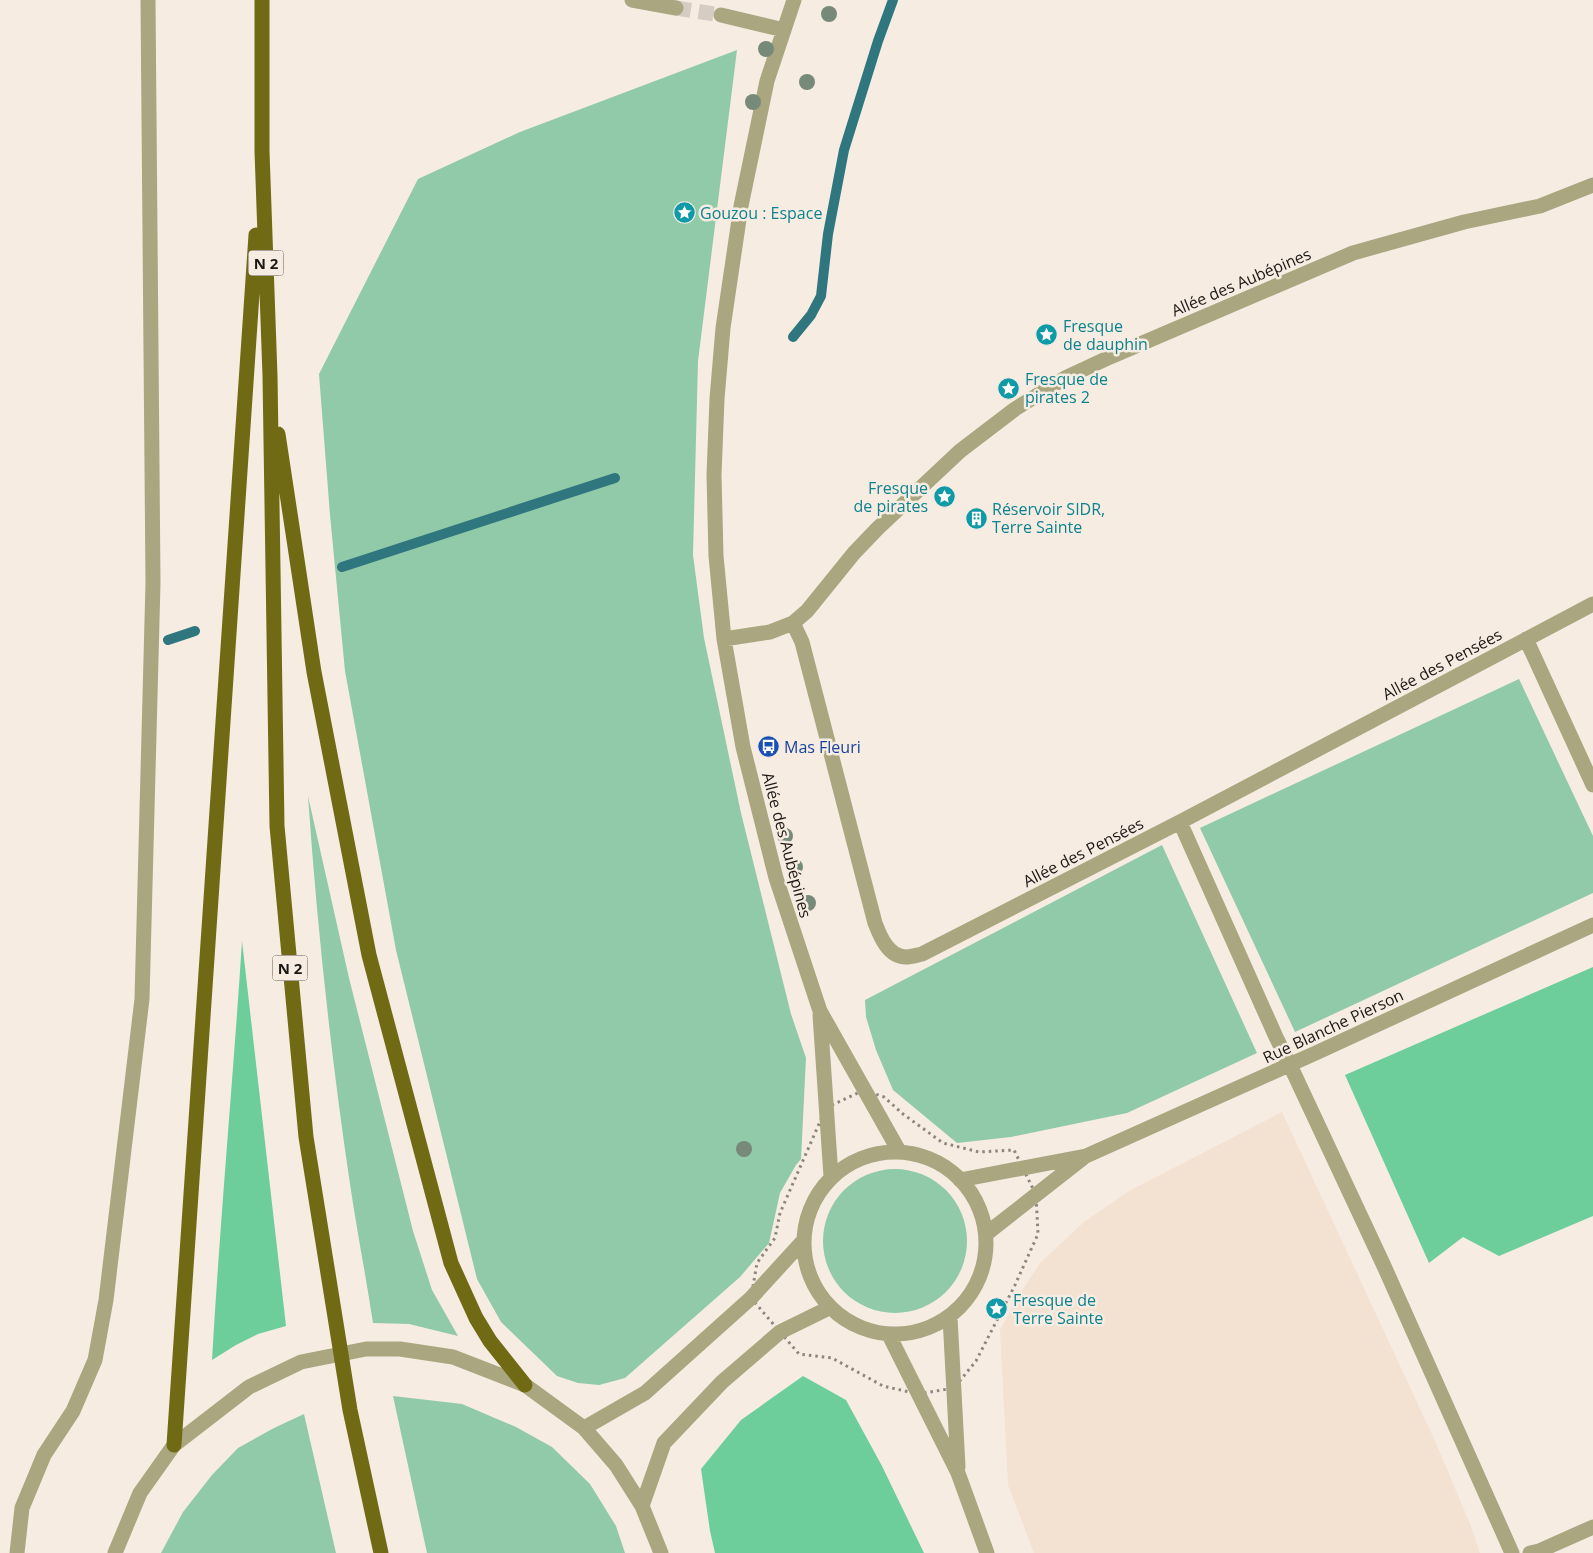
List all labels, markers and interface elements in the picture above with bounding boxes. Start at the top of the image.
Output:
place icon: Gouzou : Espace [672,201,696,225]
place label: Gouzou : Espace [700,202,822,224]
street label: Allée des Aubépines [1168,243,1314,321]
road number: N 2 [248,250,284,276]
place label: Fresque de dauphin [1063,315,1148,355]
place icon: Fresque de dauphin [1035,323,1059,347]
place label: Fresque de pirates 2 [1025,368,1108,408]
place icon: Fresque de pirates 2 [997,376,1021,400]
place label: Fresque de pirates [854,477,928,517]
place icon: Fresque de pirates [932,485,956,509]
place label: Réservoir SIDR, Terre Sainte [992,498,1105,538]
building icon: Réservoir SIDR, Terre Sainte [964,506,988,530]
street label: Allée des Pensées [1378,623,1506,705]
bus stop icon: Mas Fleuri [756,735,780,759]
place label: Mas Fleuri [784,736,861,758]
street label: Allée des Aubépines [757,770,817,920]
street label: Allée des Pensées [1019,812,1147,892]
road number: N 2 [272,956,308,980]
street label: Rue Blanche Pierson [1259,984,1407,1068]
place label: Fresque de Terre Sainte [1013,1289,1103,1329]
place icon: Fresque de Terre Sainte [985,1297,1009,1321]

